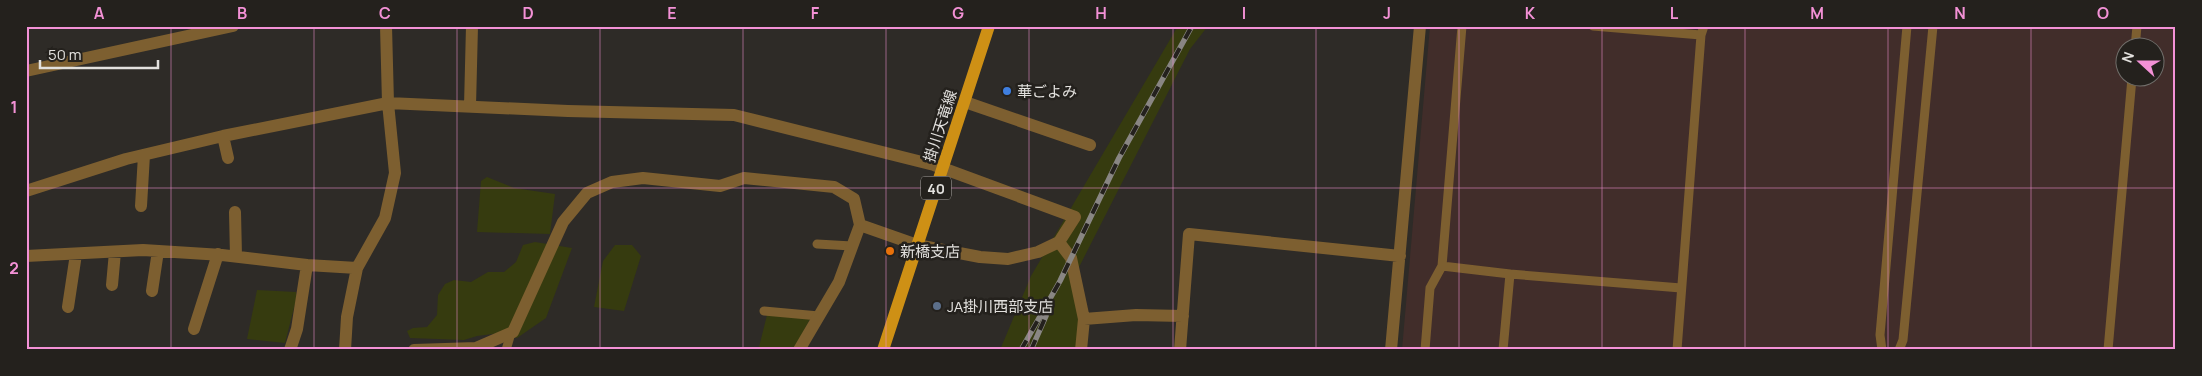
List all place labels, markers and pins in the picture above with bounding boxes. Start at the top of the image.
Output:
place label: 華ごよみ [1017,81,1077,102]
marker: 華ごよみ [1001,85,1013,97]
place label: 新橋支店 [900,241,960,262]
marker: 新橋支店 [884,245,896,257]
place label: JA掛川西部支店 [947,296,1053,317]
marker: JA掛川西部支店 [931,300,943,312]

